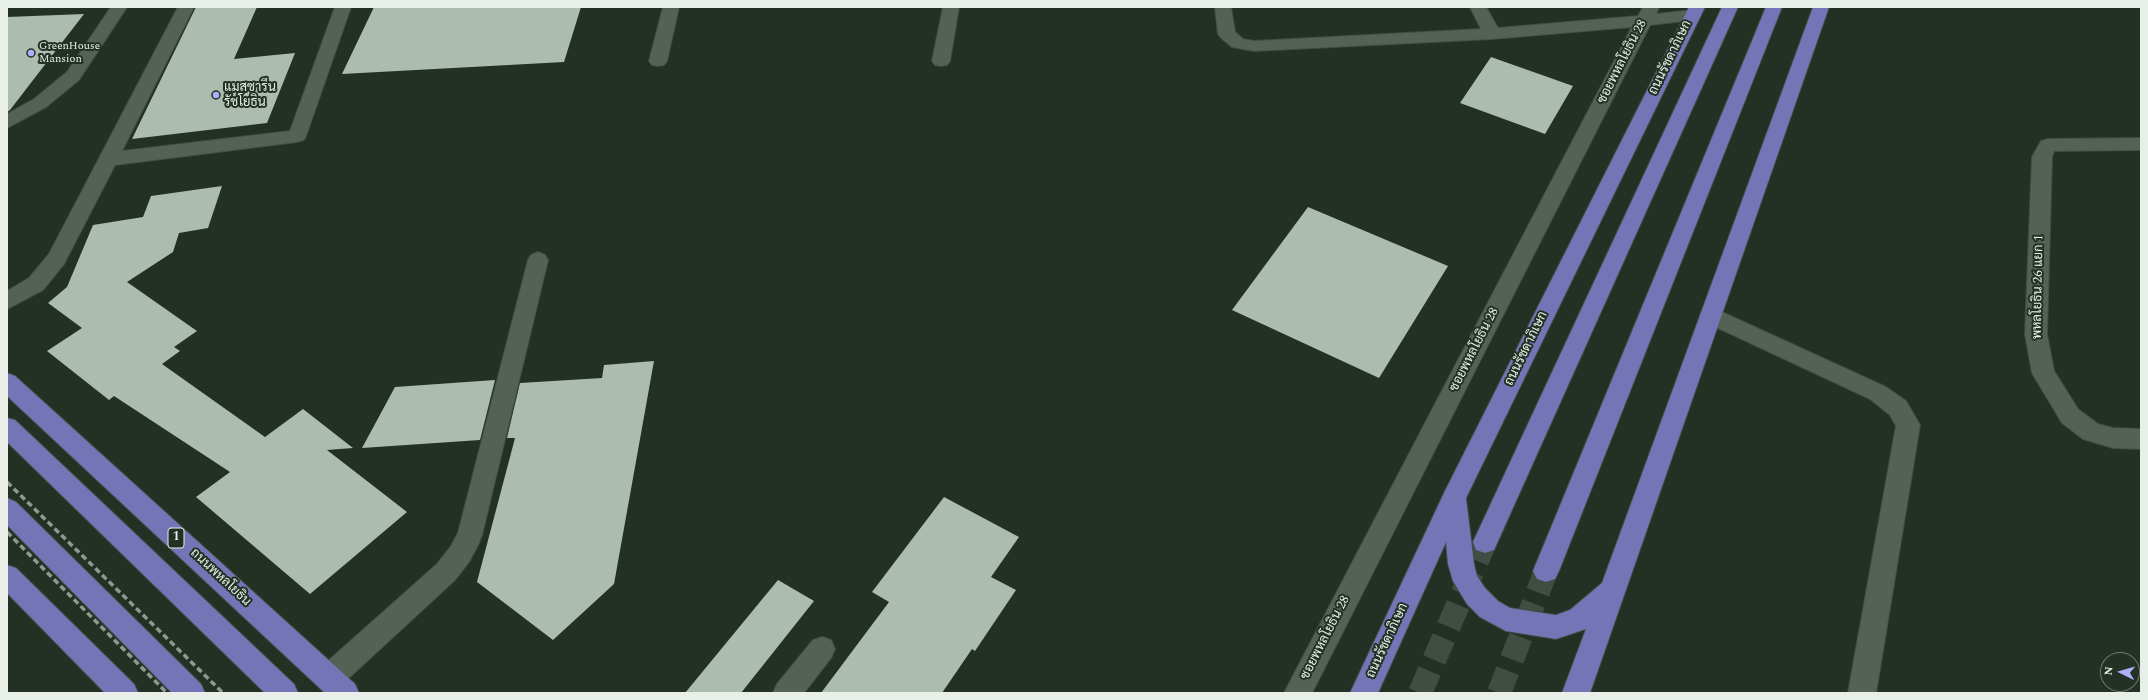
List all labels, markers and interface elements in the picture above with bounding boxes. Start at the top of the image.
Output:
street label: ซอยพหลโยธิน 28 [1595,17,1651,107]
street label: ถนนรัชดาภิเษก [1646,18,1696,98]
place label: GreenHouse Mansion [39,40,100,66]
marker: GreenHouse Mansion [26,48,36,58]
place label: แมสซารีน รัชโยธิน [224,80,276,111]
marker: แมสซารีน รัชโยธิน [211,90,221,100]
street label: พหลโยธิน 26 แยก 1 [2030,235,2048,339]
street label: ซอยพหลโยธิน 28 [1447,305,1503,395]
street label: ถนนรัชดาภิเษก [1502,309,1552,389]
road number: 1 [168,528,184,548]
street label: ถนนพหลโยธิน [187,546,253,610]
street label: ซอยพหลโยธิน 28 [1298,593,1354,683]
street label: ถนนรัชดาภิเษก [1364,601,1412,681]
north arrow [2100,652,2140,692]
text: N [2100,666,2117,676]

